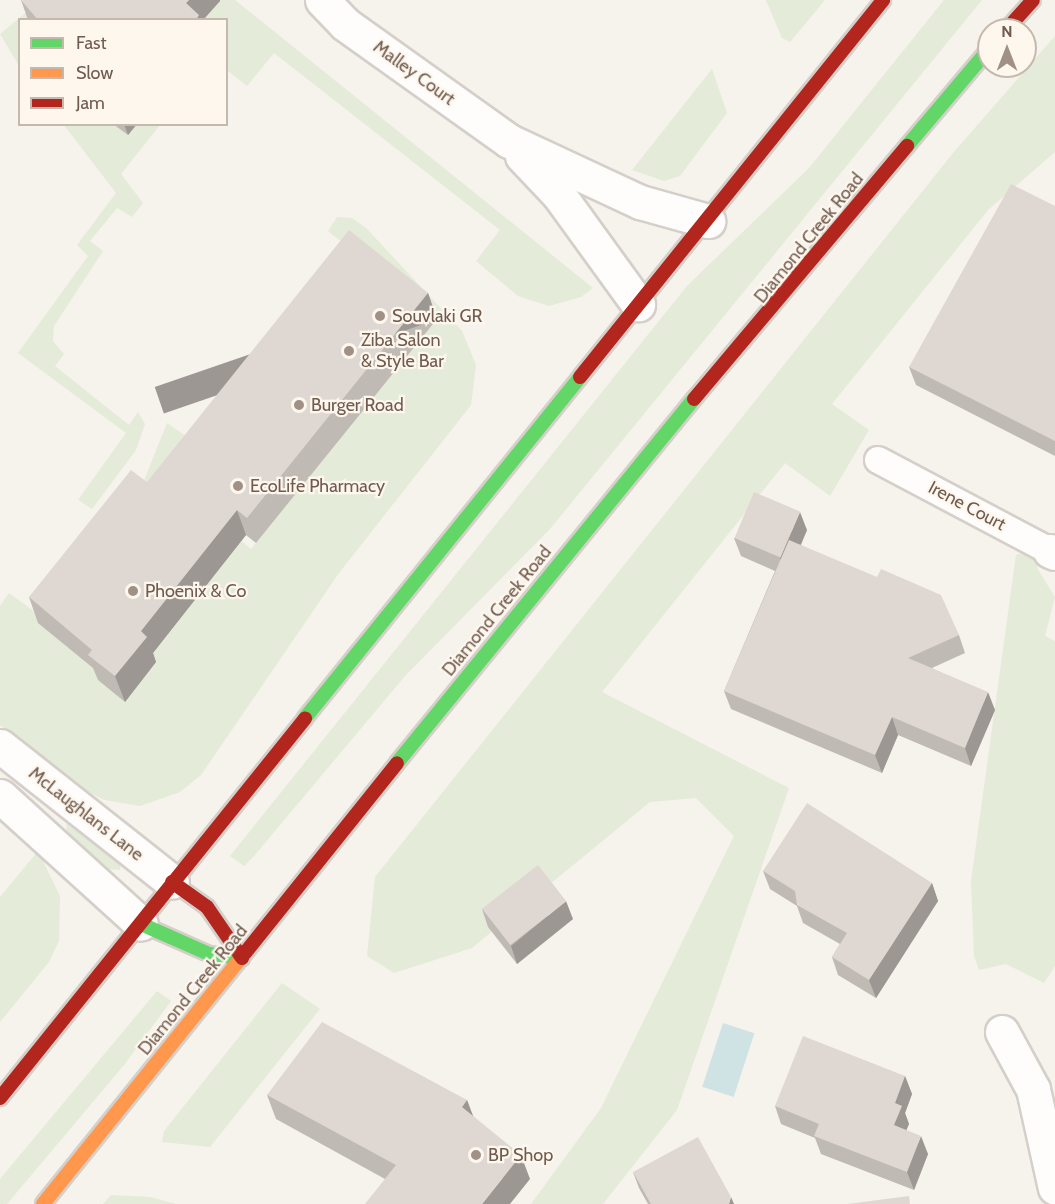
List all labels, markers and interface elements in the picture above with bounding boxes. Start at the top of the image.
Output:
legend [18,18,228,126]
north arrow [977,18,1037,78]
text: N [1001,22,1013,41]
text: Fast [76,32,107,54]
street label: Malley Court [369,36,459,110]
text: Slow [76,62,113,84]
text: Jam [76,92,105,114]
street label: Diamond Creek Road [750,169,868,307]
place label: Souvlaki GR [392,305,482,327]
marker: Souvlaki GR [373,309,387,323]
place label: Ziba Salon & Style Bar [361,330,444,372]
marker: Ziba Salon & Style Bar [342,344,356,358]
place label: Burger Road [311,394,404,416]
marker: Burger Road [292,398,306,412]
place label: EcoLife Pharmacy [250,475,385,497]
street label: Irene Court [925,477,1009,535]
marker: EcoLife Pharmacy [231,479,245,493]
street label: Diamond Creek Road [438,542,556,680]
place label: Phoenix & Co [145,580,246,602]
marker: Phoenix & Co [126,584,140,598]
street label: McLaughlans Lane [24,763,148,865]
street label: Diamond Creek Road [134,921,252,1059]
place label: BP Shop [488,1144,553,1166]
marker: BP Shop [469,1148,483,1162]

